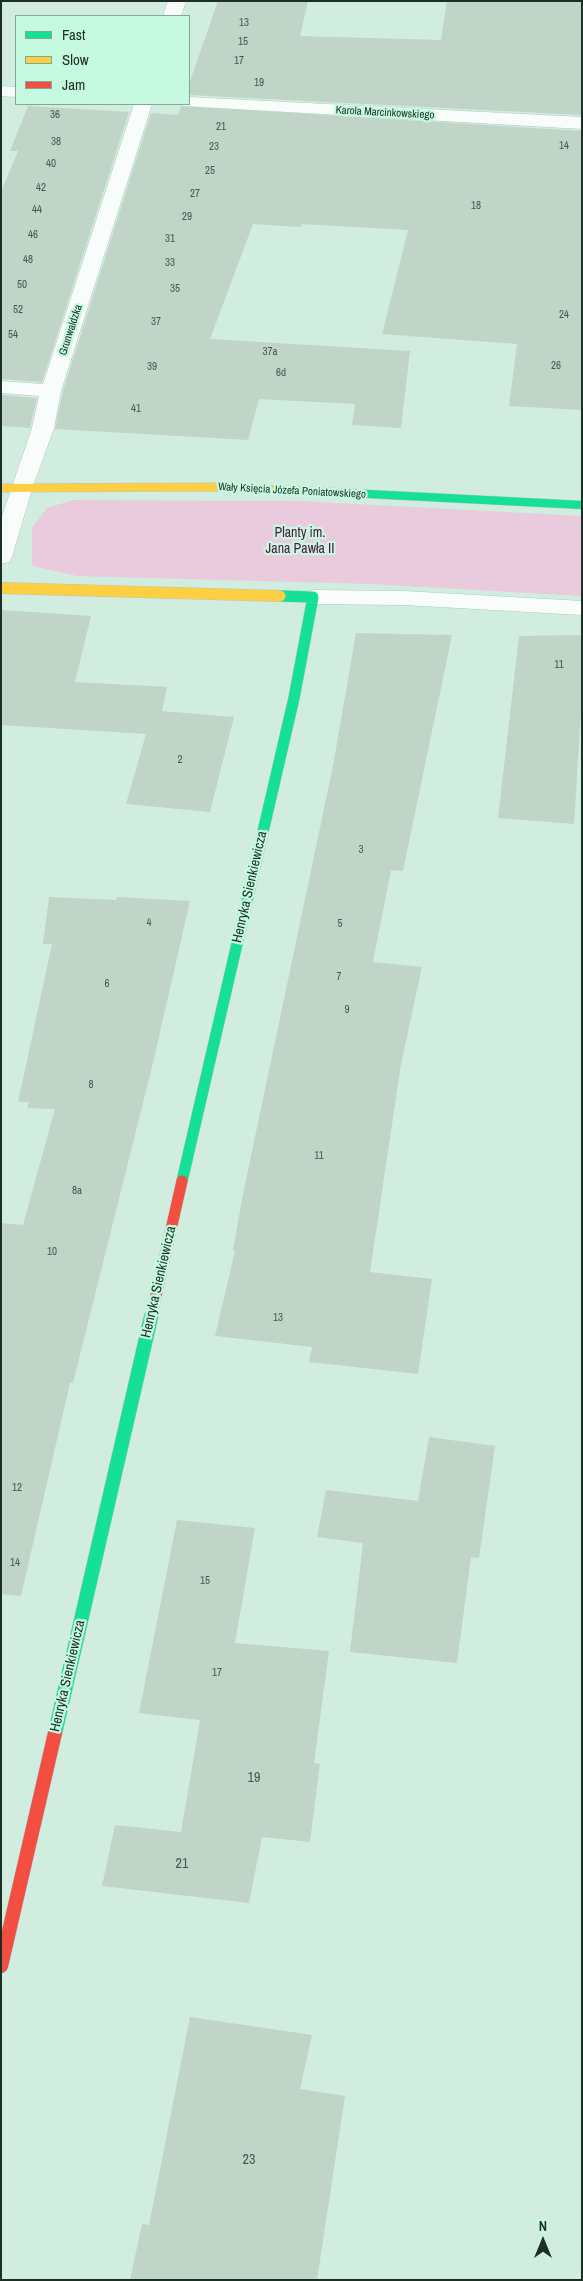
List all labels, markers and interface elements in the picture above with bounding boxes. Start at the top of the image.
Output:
legend [15,15,190,105]
house number: 13 [239,16,249,30]
text: Fast [62,24,85,45]
house number: 15 [238,35,248,49]
text: Slow [62,49,89,70]
house number: 17 [234,54,244,68]
text: Jam [62,74,85,95]
house number: 19 [254,76,264,90]
street label: Karola Marcinkowskiego [335,104,435,122]
house number: 36 [50,108,60,122]
house number: 21 [216,120,226,134]
house number: 38 [51,135,61,149]
house number: 14 [559,139,569,153]
house number: 23 [209,140,219,154]
house number: 40 [46,157,56,171]
house number: 25 [205,164,215,178]
house number: 42 [36,181,46,195]
house number: 27 [190,187,200,201]
house number: 18 [471,199,481,213]
house number: 44 [32,203,42,217]
house number: 29 [182,210,192,224]
house number: 46 [28,228,38,242]
house number: 31 [165,232,175,246]
house number: 48 [23,253,33,267]
house number: 33 [165,256,175,270]
house number: 50 [17,278,27,292]
house number: 35 [170,282,180,296]
house number: 52 [13,303,23,317]
street label: Grunwaldzka [57,303,85,357]
house number: 24 [559,308,569,322]
house number: 37 [151,315,161,329]
house number: 54 [8,328,18,342]
house number: 37a [262,345,278,359]
house number: 26 [551,359,561,373]
house number: 39 [147,360,157,374]
house number: 6d [276,366,286,380]
house number: 41 [131,402,141,416]
street label: Wały Księcia Józefa Poniatowskiego [218,481,366,501]
park label: Planty im. Jana Pawła II [266,525,334,558]
house number: 11 [554,658,564,672]
house number: 2 [177,753,183,767]
street label: Henryka Sienkiewicza [229,829,271,945]
house number: 3 [358,843,364,857]
house number: 4 [146,916,152,930]
house number: 5 [337,917,343,931]
house number: 7 [336,970,342,984]
house number: 6 [104,977,110,991]
house number: 9 [344,1003,350,1017]
house number: 8 [88,1078,94,1092]
house number: 11 [314,1149,324,1163]
house number: 8a [72,1184,82,1198]
street label: Henryka Sienkiewicza [138,1224,180,1340]
house number: 10 [47,1245,57,1259]
house number: 13 [273,1311,283,1325]
house number: 12 [12,1481,22,1495]
house number: 14 [10,1556,20,1570]
house number: 15 [200,1574,210,1588]
street label: Henryka Sienkiewicza [47,1618,89,1734]
house number: 17 [212,1666,222,1680]
house number: 19 [248,1770,260,1786]
house number: 21 [176,1856,188,1872]
house number: 23 [243,2152,255,2168]
north arrow [518,2216,568,2266]
text: N [539,2217,547,2235]

